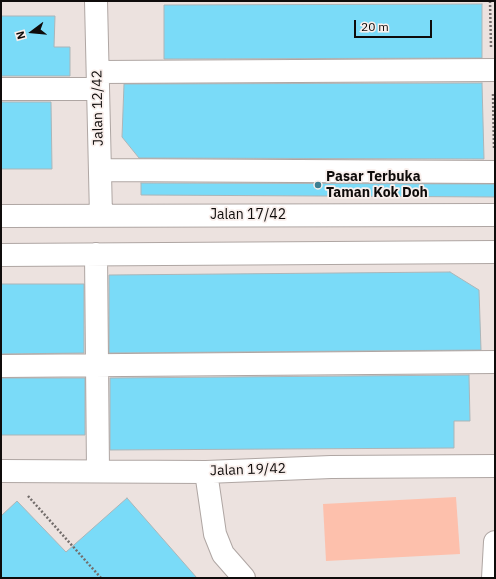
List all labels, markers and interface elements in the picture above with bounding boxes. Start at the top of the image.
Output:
north arrow [12,12,52,52]
scale bar [356,12,434,38]
text: 20 m [361,19,389,34]
text: N [13,30,28,41]
street label: Jalan 12/42 [89,70,107,146]
place label: Pasar Terbuka Taman Kok Doh [326,169,428,202]
marker: Pasar Terbuka Taman Kok Doh [313,180,323,190]
street label: Jalan 17/42 [210,207,286,223]
street label: Jalan 19/42 [210,460,286,480]

